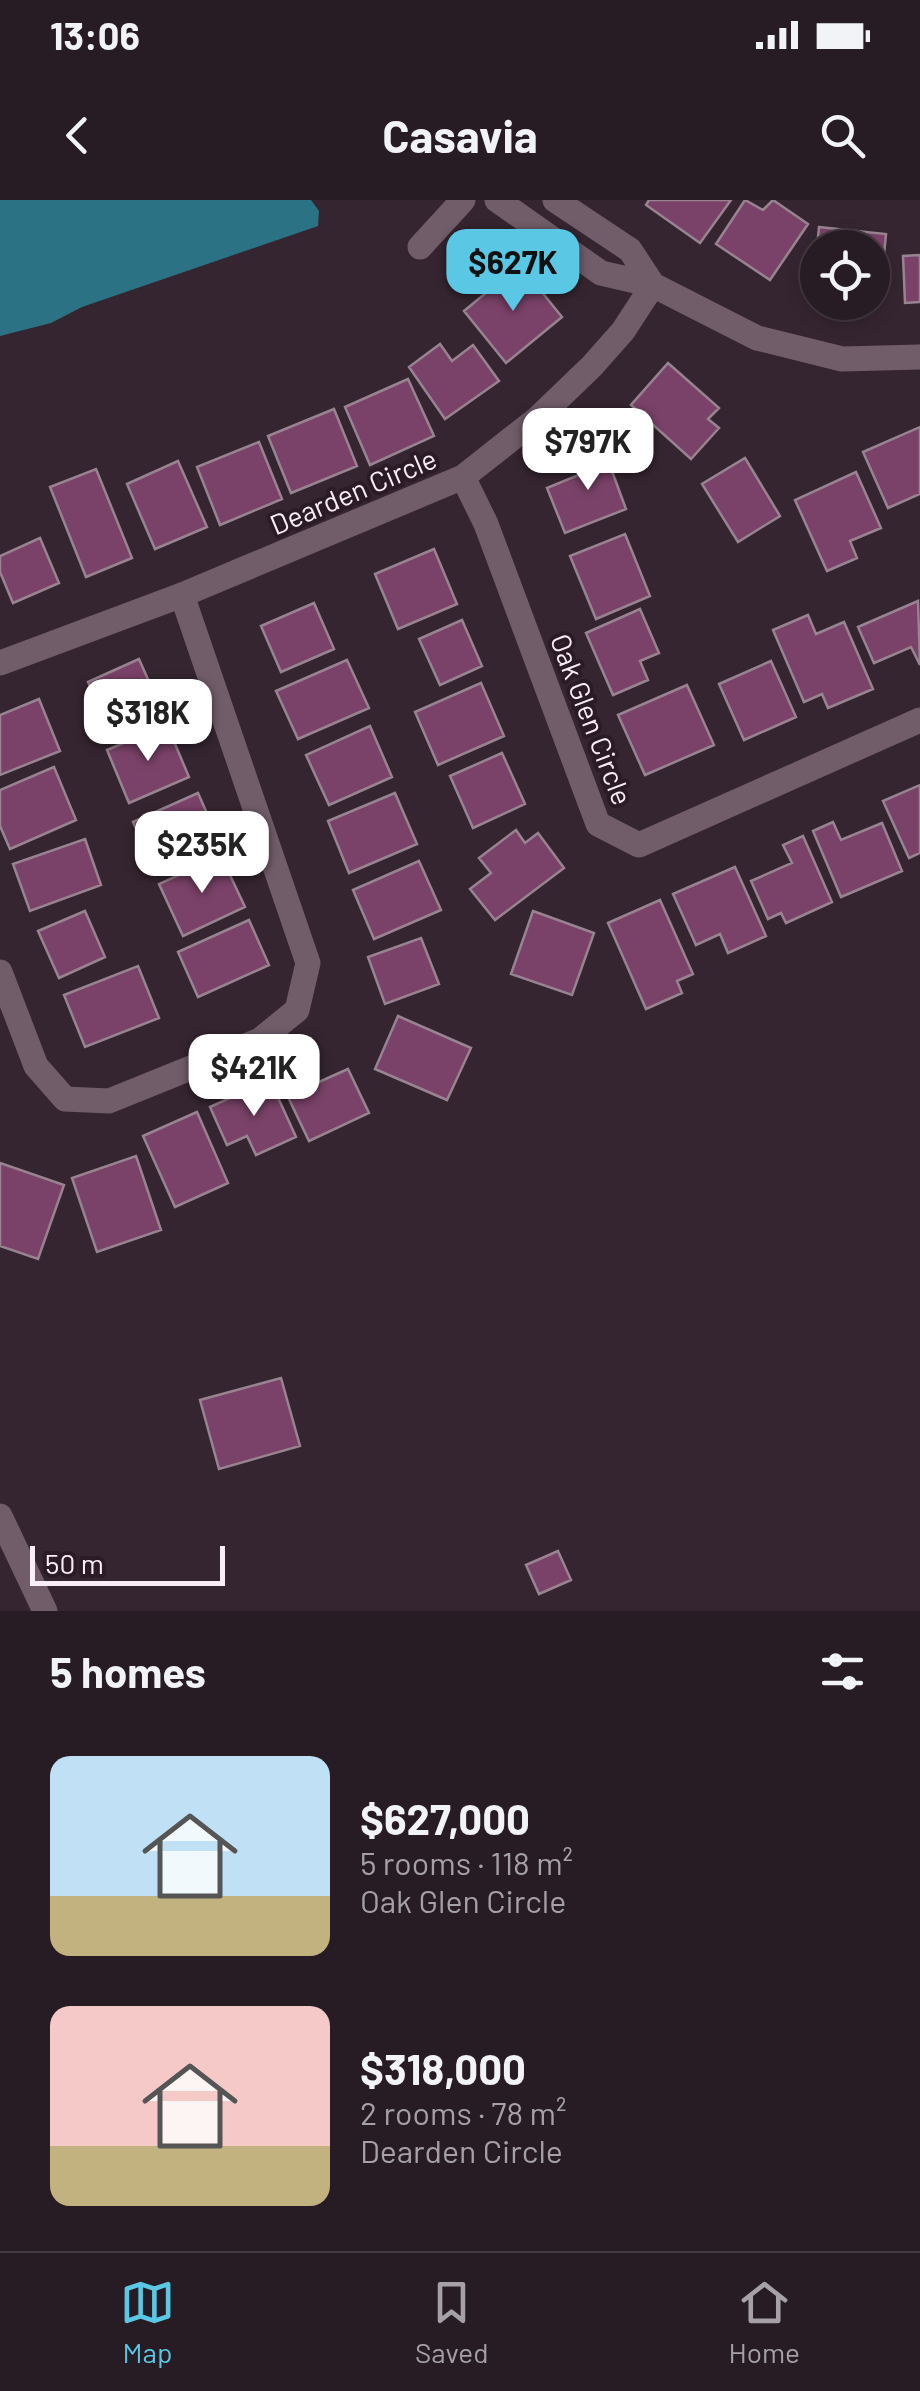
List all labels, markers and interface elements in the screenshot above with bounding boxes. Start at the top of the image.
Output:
text: 13:06 [50,12,140,58]
icon: back [50,108,105,163]
text: Casavia [382,108,538,162]
icon: search [815,108,870,163]
pin: $627K [443,229,583,314]
map controls [800,230,890,320]
button: locate [800,230,890,320]
text: $627K [468,242,558,280]
pin: $797K [518,408,658,493]
text: $797K [544,421,632,459]
street label: Dearden Circle [265,441,441,541]
street label: Oak Glen Circle [544,629,640,809]
pin: $318K [78,679,218,764]
text: $318K [106,692,190,730]
pin: $235K [132,811,272,896]
text: $235K [157,824,247,862]
pin: $421K [184,1034,324,1119]
text: $421K [211,1047,297,1085]
scale bar [30,1541,225,1586]
text: 50 m [45,1546,104,1580]
icon: filters [815,1644,870,1699]
text: 5 homes [50,1646,206,1696]
text: $627,000 [360,1793,530,1843]
icon: home [130,1796,250,1916]
text: 5 rooms · 118 m² [360,1843,573,1881]
text: Oak Glen Circle [360,1881,566,1919]
text: $318,000 [360,2043,526,2093]
icon: home [130,2046,250,2166]
text: 2 rooms · 78 m² [360,2093,566,2131]
text: Dearden Circle [360,2131,563,2169]
tab: Map [120,2275,175,2369]
tab: Saved [415,2275,489,2369]
tab: Home [729,2275,800,2369]

